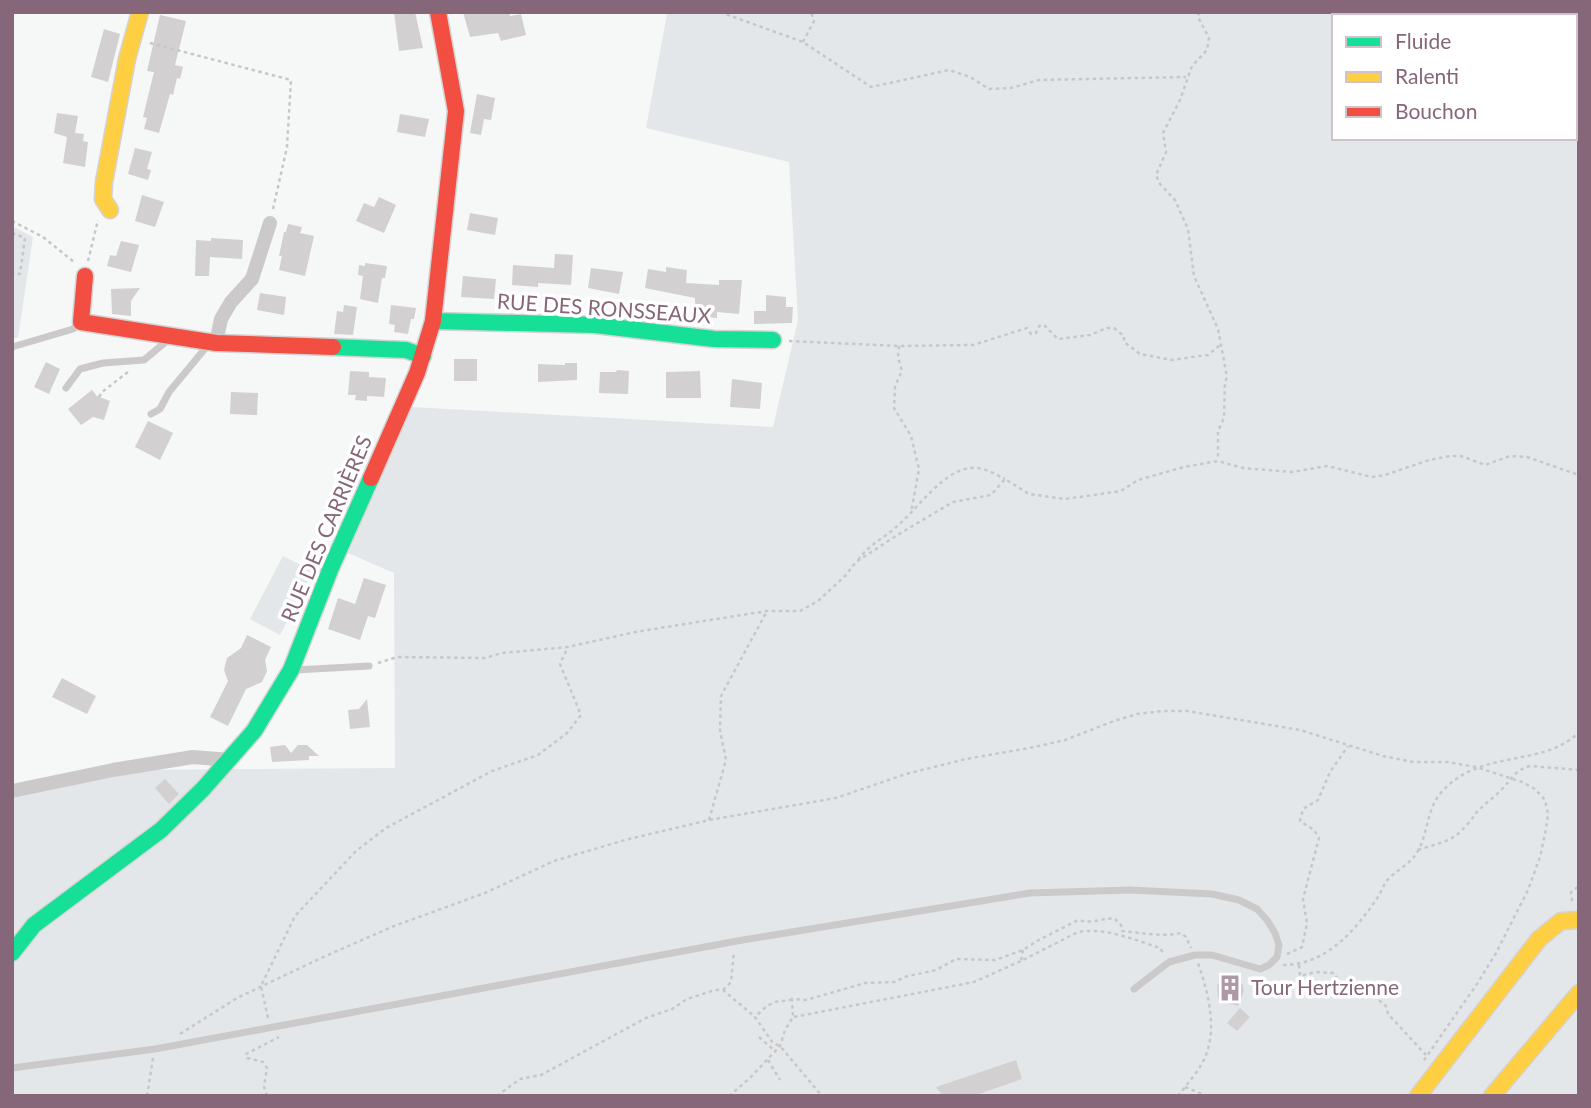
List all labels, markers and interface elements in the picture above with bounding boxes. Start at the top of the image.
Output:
legend [1332,14,1577,140]
text: Fluide [1395,28,1451,53]
text: Ralenti [1395,63,1459,88]
text: Bouchon [1395,98,1477,123]
street label: RUE DES RONSSEAUX [496,288,712,327]
street label: RUE DES CARRIÈRES [275,431,376,625]
building icon: Tour Hertzienne [1215,973,1245,1003]
place label: Tour Hertzienne [1251,974,1399,999]

